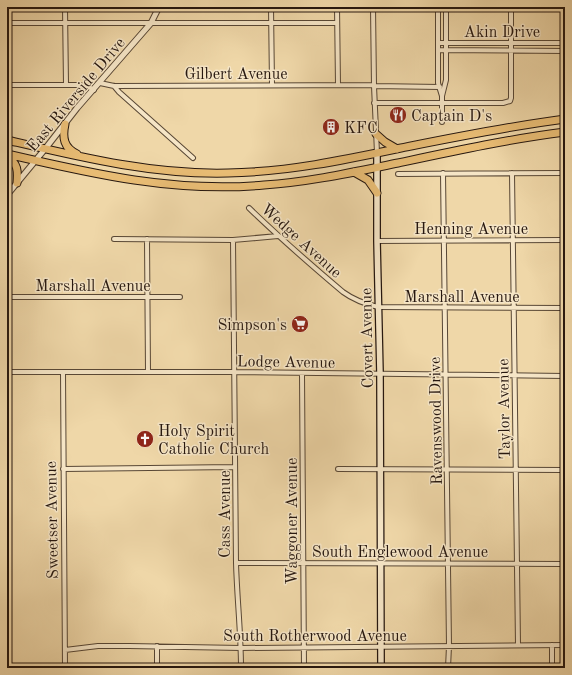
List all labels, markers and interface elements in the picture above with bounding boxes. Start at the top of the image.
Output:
street label: Akin Drive [464,25,540,41]
street label: East Riverside Drive [24,35,129,155]
street label: Gilbert Avenue [184,67,288,83]
restaurant icon: Captain D's [388,105,408,125]
place label: Captain D's [411,109,492,125]
building icon: KFC [321,117,341,137]
place label: KFC [344,121,378,137]
street label: Wedge Avenue [257,201,344,282]
street label: Henning Avenue [414,222,528,238]
street label: Marshall Avenue [35,279,151,295]
street label: Covert Avenue [359,288,377,388]
street label: Marshall Avenue [404,290,520,306]
supermarket icon: Simpson's [290,314,310,334]
place label: Simpson's [217,318,287,334]
street label: Lodge Avenue [237,354,335,372]
street label: Ravenswood Drive [428,357,446,485]
street label: Taylor Avenue [496,358,514,460]
place label: Holy Spirit Catholic Church [158,424,269,458]
church icon: Holy Spirit Catholic Church [135,429,155,449]
street label: Waggoner Avenue [285,458,301,584]
street label: Sweetser Avenue [44,461,62,579]
street label: Cass Avenue [218,470,234,558]
street label: South Englewood Avenue [312,545,488,561]
street label: South Rotherwood Avenue [223,629,407,645]

